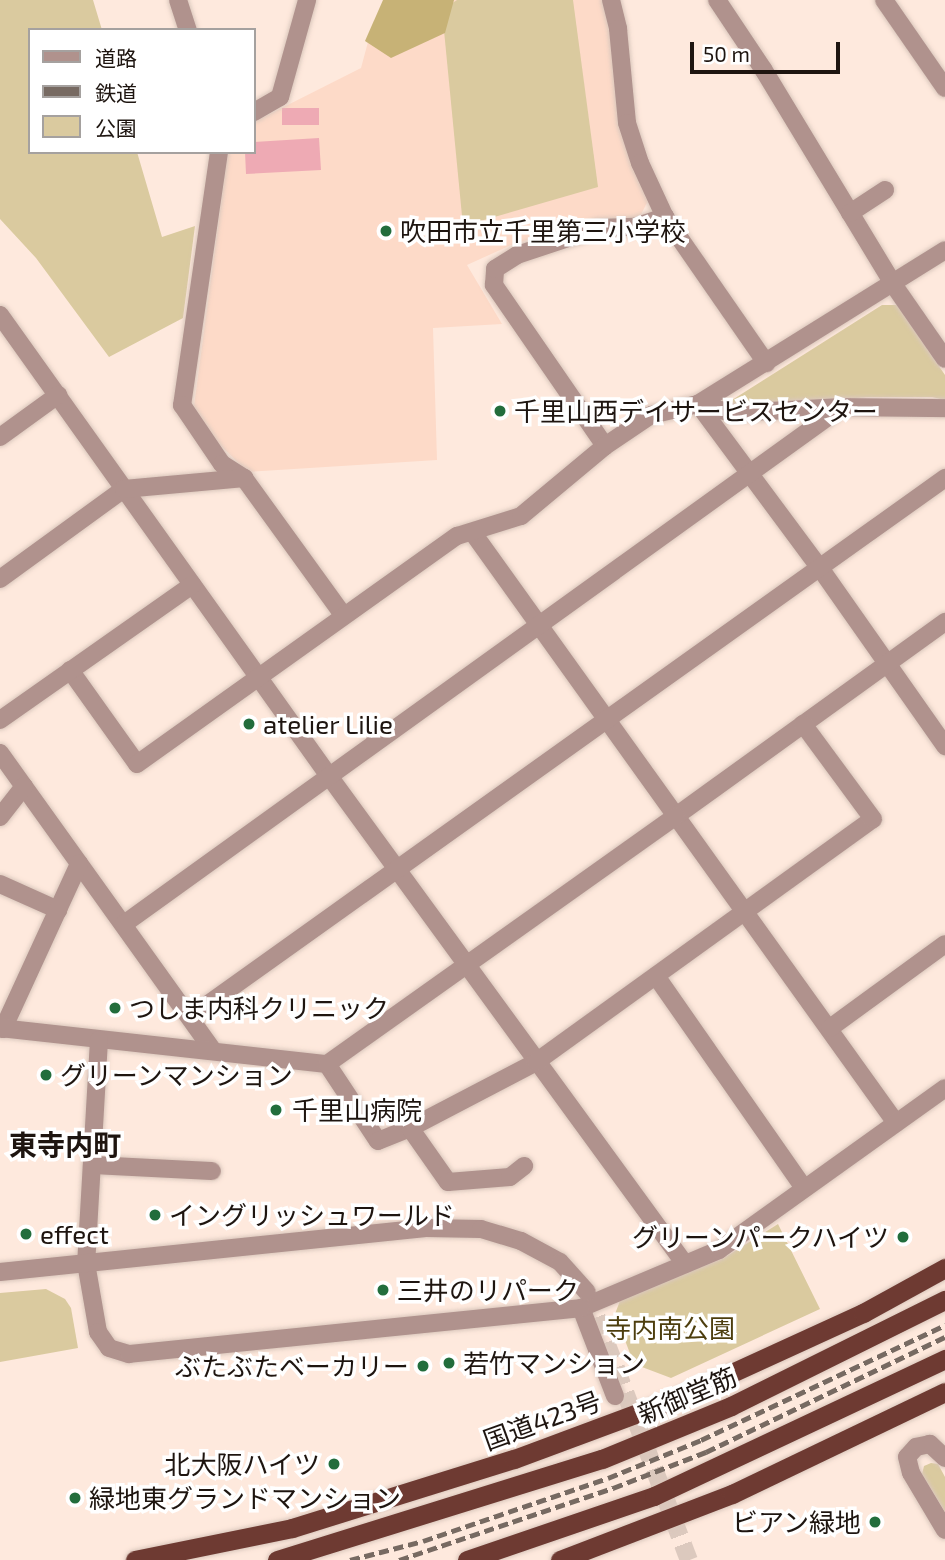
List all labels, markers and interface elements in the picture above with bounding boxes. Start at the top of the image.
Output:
legend [28,28,256,154]
scale bar [693,28,844,72]
text: 50 m [703,41,750,66]
text: 道路 [95,45,137,70]
text: 鉄道 [95,80,137,105]
text: 公園 [95,115,137,140]
place label: 吹田市立千里第三小学校 [400,215,686,247]
marker: 吹田市立千里第三小学校 [378,223,394,239]
place label: 千里山西デイサービスセンター [514,395,878,427]
marker: 千里山西デイサービスセンター [492,403,508,419]
place label: atelier Lilie [263,708,393,740]
marker: atelier Lilie [241,716,257,732]
place label: つしま内科クリニック [129,992,389,1024]
marker: つしま内科クリニック [107,1000,123,1016]
place label: グリーンマンション [60,1059,294,1091]
marker: グリーンマンション [38,1067,54,1083]
place label: 千里山病院 [292,1094,422,1126]
marker: 千里山病院 [266,1100,286,1120]
district label: 東寺内町 [9,1127,121,1161]
place label: イングリッシュワールド [169,1199,455,1231]
marker: イングリッシュワールド [147,1207,163,1223]
place label: effect [40,1218,109,1250]
place label: グリーンパークハイツ [629,1221,889,1253]
marker: effect [18,1226,34,1242]
marker: グリーンパークハイツ [895,1229,911,1245]
place label: 三井のリパーク [397,1274,579,1306]
marker: 三井のリパーク [375,1282,391,1298]
park label: 寺内南公園 [605,1312,735,1344]
place label: 若竹マンション [463,1347,645,1379]
place label: ぶたぶたベーカリー [175,1350,409,1382]
marker: 若竹マンション [441,1355,457,1371]
marker: ぶたぶたベーカリー [415,1358,431,1374]
street label: 新御堂筋 [633,1360,741,1430]
street label: 国道423号 [479,1384,605,1456]
place label: 北大阪ハイツ [164,1448,320,1480]
marker: 北大阪ハイツ [326,1456,342,1472]
place label: 緑地東グランドマンション [89,1482,401,1514]
marker: 緑地東グランドマンション [67,1490,83,1506]
place label: ビアン緑地 [731,1506,861,1538]
marker: ビアン緑地 [867,1514,883,1530]

